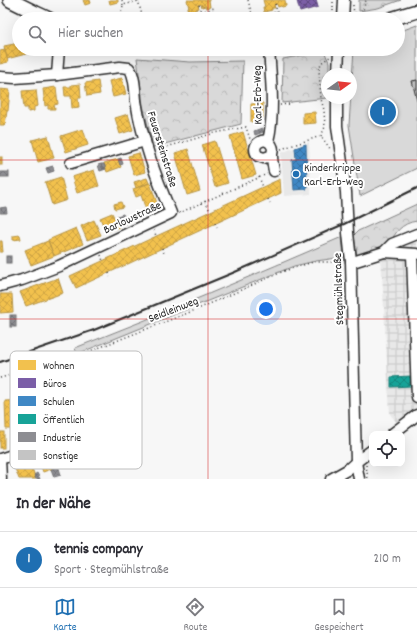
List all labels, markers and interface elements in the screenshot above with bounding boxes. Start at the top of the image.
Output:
search box [12,12,405,56]
icon: search [26,23,48,45]
text: Hier suchen [58,23,123,45]
street label: Karl-Erb-Weg [249,65,268,125]
north arrow [321,68,357,104]
pin: 1 [370,97,396,127]
street label: Feuersteinstraße [142,109,181,189]
place label: Kinderkrippe Karl-Erb-Weg [304,160,363,191]
marker: Kinderkrippe Karl-Erb-Weg [291,169,301,179]
street label: Barlowstraße [101,198,164,239]
street label: Stegmühlstraße [330,252,349,326]
street label: Seidleinweg [146,293,201,328]
your location [256,299,276,319]
legend [10,351,142,469]
text: Wohnen [43,359,74,375]
text: Büros [43,377,67,393]
text: Schulen [43,395,75,411]
text: Öffentlich [43,413,85,429]
text: Industrie [43,431,81,447]
map controls [369,431,405,467]
button: locate [369,431,405,467]
text: Sonstige [43,449,78,465]
text: In der Nähe [16,493,91,517]
text: tennis company [54,539,142,561]
text: 1 [28,550,30,569]
text: 210 m [373,550,401,569]
text: Sport · Stegmühlstraße [54,561,169,580]
tab: Karte [53,596,77,636]
tab: Route [183,596,207,636]
tab: Gespeichert [314,596,364,636]

